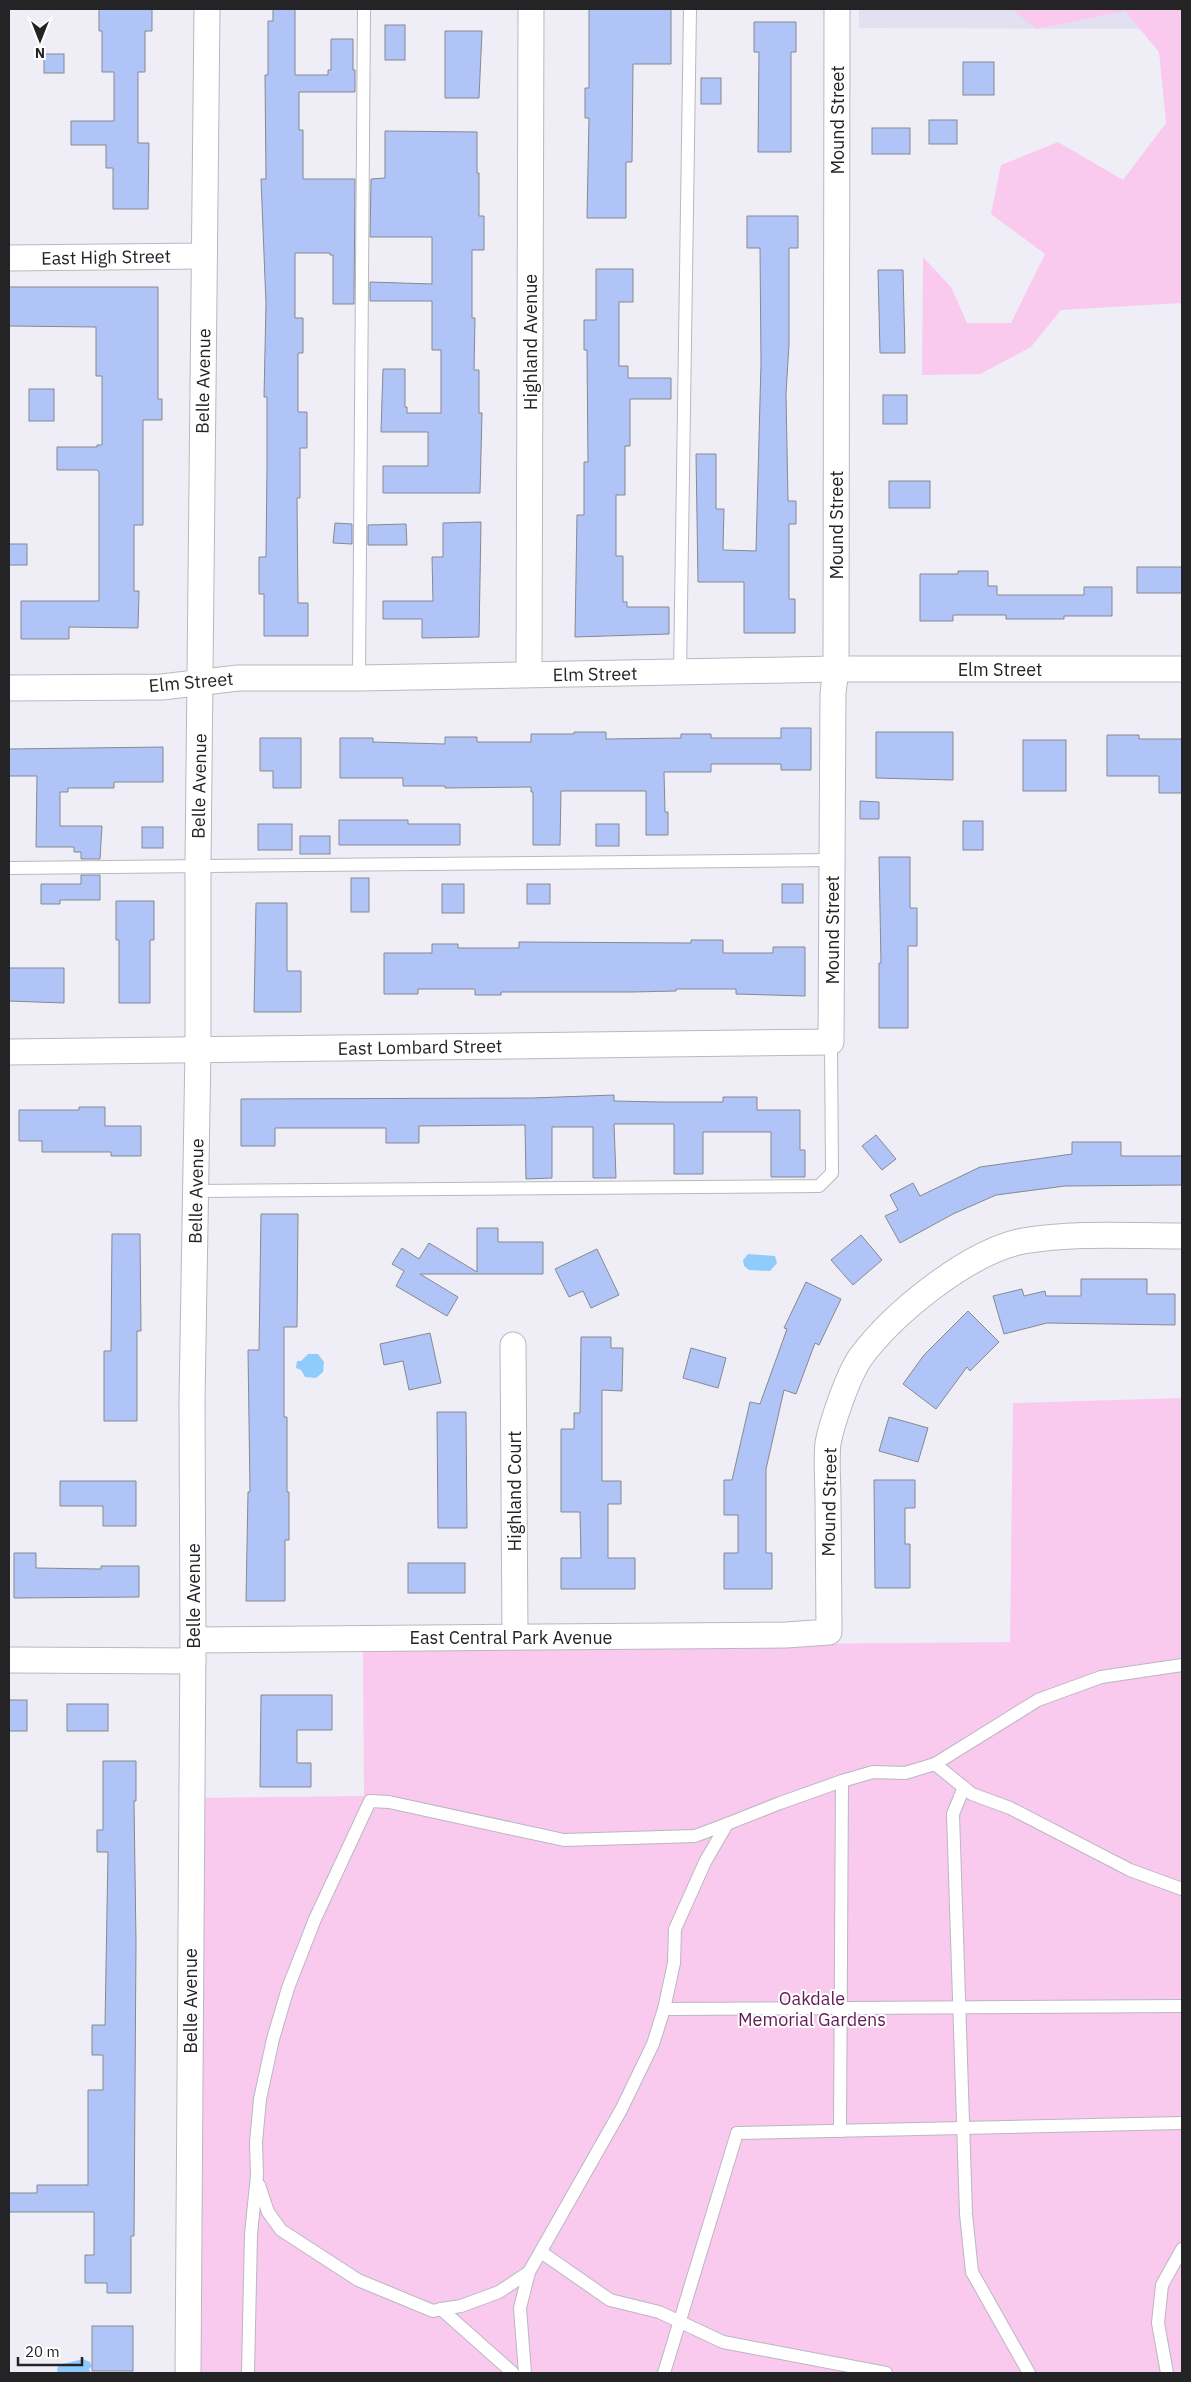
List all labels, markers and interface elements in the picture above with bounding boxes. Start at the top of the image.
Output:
north arrow [15,15,65,65]
text: N [35,44,45,62]
street label: Mound Street [826,65,849,175]
street label: East High Street [41,244,171,270]
street label: Highland Avenue [519,274,542,410]
street label: Belle Avenue [191,328,215,434]
street label: Mound Street [825,470,848,580]
street label: Elm Street [958,658,1042,681]
street label: Elm Street [552,662,638,686]
street label: Elm Street [148,667,234,697]
street label: Belle Avenue [187,733,211,839]
street label: Mound Street [821,875,844,985]
street label: East Lombard Street [338,1034,502,1060]
street label: Belle Avenue [184,1138,208,1244]
street label: Highland Court [503,1431,526,1551]
street label: Mound Street [817,1447,841,1557]
street label: Belle Avenue [182,1543,205,1649]
street label: East Central Park Avenue [410,1626,613,1649]
street label: Belle Avenue [179,1948,202,2054]
park label: Oakdale Memorial Gardens [738,1987,886,2031]
scale bar [18,2334,81,2366]
text: 20 m [25,2342,60,2361]

